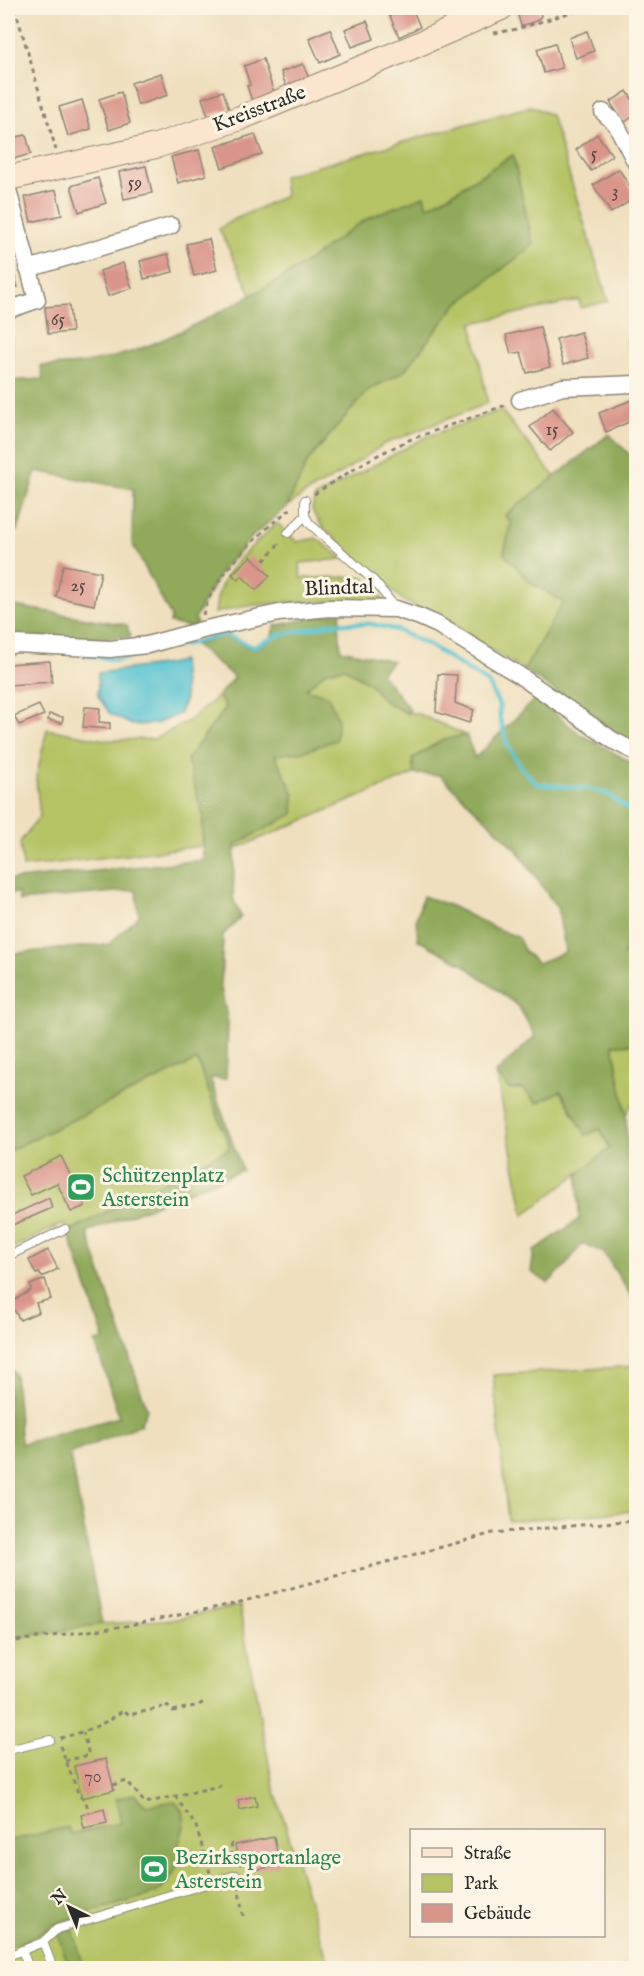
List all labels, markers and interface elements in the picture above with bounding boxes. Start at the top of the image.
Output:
street label: Kreisstraße [209,79,310,139]
house number: 5 [591,143,598,166]
house number: 59 [128,172,142,195]
house number: 3 [612,181,618,204]
house number: 65 [51,309,66,332]
house number: 15 [545,419,559,442]
street label: Blindtal [304,574,375,603]
house number: 25 [71,575,86,598]
place label: Schützenplatz Asterstein [101,1163,225,1214]
sports icon: Schützenplatz Asterstein [65,1171,97,1203]
house number: 70 [84,1766,102,1789]
legend [410,1829,605,1937]
text: Straße [464,1843,511,1866]
place label: Bezirkssportanlage Asterstein [174,1845,342,1896]
sports icon: Bezirkssportanlage Asterstein [138,1853,170,1885]
text: Park [464,1873,499,1896]
north arrow [39,1877,99,1937]
text: N [48,1885,72,1910]
text: Gebäude [464,1903,531,1926]

